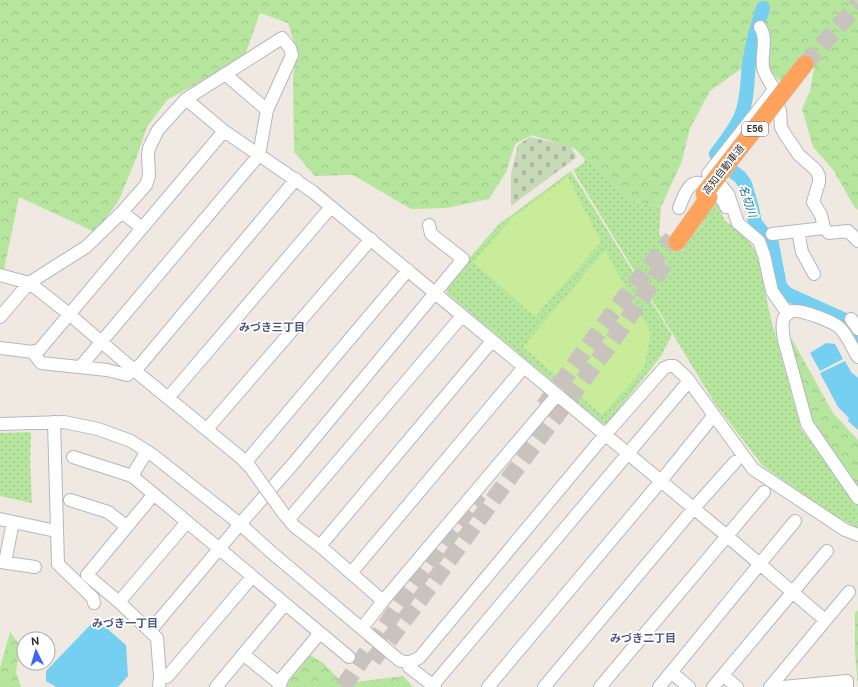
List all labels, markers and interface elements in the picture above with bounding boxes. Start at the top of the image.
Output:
road number: E56 [742,122,768,136]
street label: 高知自動車道 [700,142,747,197]
water label: 名切川 [736,183,760,220]
district label: みづき三丁目 [239,320,305,334]
district label: みづき一丁目 [92,616,158,630]
north arrow [16,631,56,671]
district label: みづき二丁目 [610,631,676,645]
text: N [31,634,40,648]

